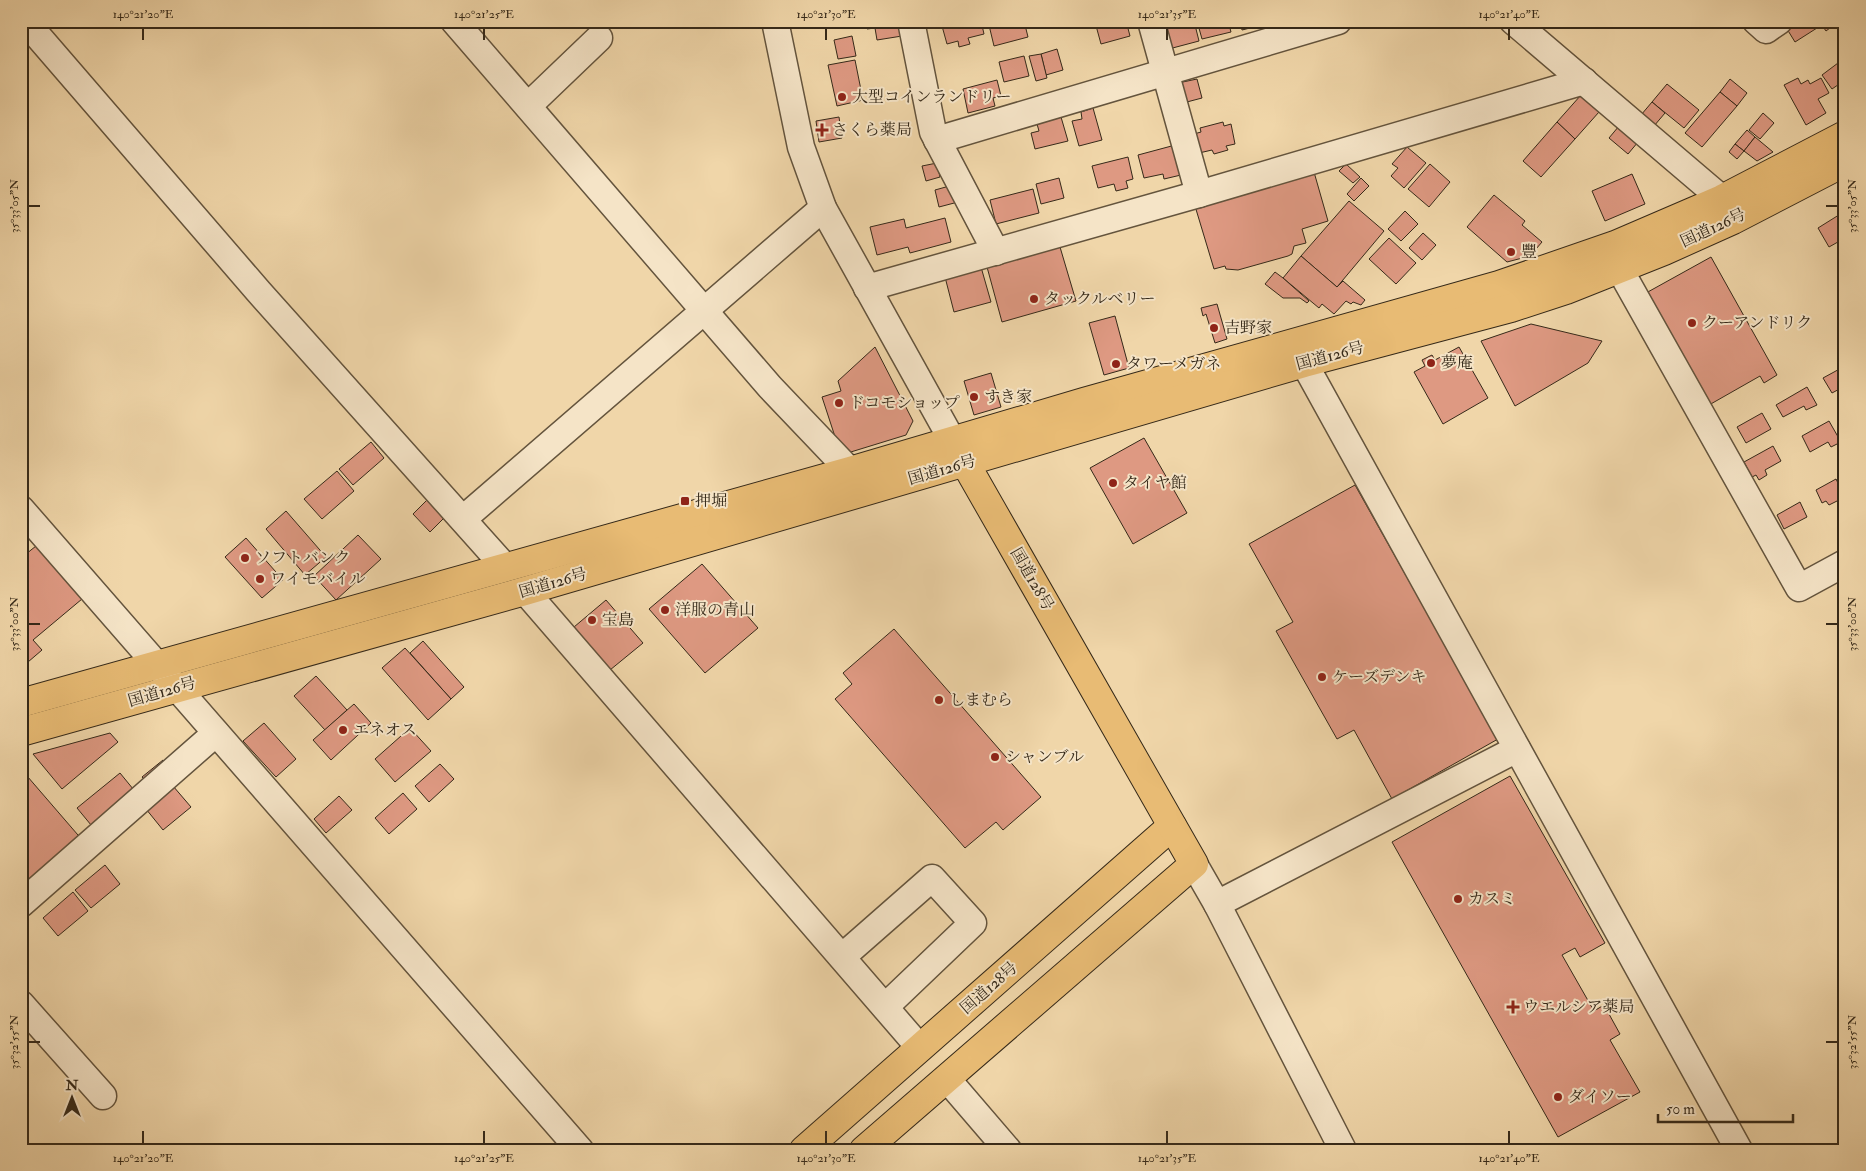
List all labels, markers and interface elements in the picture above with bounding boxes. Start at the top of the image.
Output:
text: 140°21'20"E [113,7,174,22]
text: 140°21'25"E [454,7,514,22]
text: 140°21'30"E [796,7,856,22]
text: 140°21'35"E [1138,7,1197,22]
text: 140°21'40"E [1478,7,1540,22]
place label: 大型コインランドリー [852,87,1012,107]
marker: 大型コインランドリー [836,91,848,103]
place label: さくら薬局 [832,120,912,140]
marker: さくら薬局 [816,124,828,136]
text: 35°33'05"N [7,179,22,233]
text: 35°33'05"N [1845,179,1860,233]
street label: 国道126号 [1677,204,1749,252]
place label: 豐 [1521,242,1537,262]
marker: 豐 [1505,246,1517,258]
place label: タックルベリー [1044,289,1156,309]
marker: タックルベリー [1028,293,1040,305]
place label: クーアンドリク [1702,313,1812,333]
marker: クーアンドリク [1686,317,1698,329]
place label: 吉野家 [1224,318,1272,338]
marker: 吉野家 [1208,322,1220,334]
street label: 国道126号 [1294,337,1366,375]
place label: 夢庵 [1441,353,1473,373]
place label: タワーメガネ [1126,354,1221,374]
marker: 夢庵 [1425,357,1437,369]
marker: タワーメガネ [1110,358,1122,370]
place label: すき家 [984,387,1032,407]
marker: すき家 [968,391,980,403]
place label: ドコモショップ [849,393,960,413]
marker: ドコモショップ [833,397,845,409]
street label: 国道126号 [906,451,978,489]
place label: タイヤ館 [1123,473,1187,493]
marker: タイヤ館 [1107,477,1119,489]
place label: 押堀 [695,491,727,511]
marker: 押堀 [679,495,691,507]
street label: 国道128号 [1006,544,1058,614]
place label: ソフトバンク [255,548,350,568]
marker: ソフトバンク [239,552,251,564]
street label: 国道126号 [517,564,589,602]
place label: ワイモバイル [270,569,366,589]
marker: ワイモバイル [254,573,266,585]
text: 35°33'00"N [7,596,22,651]
text: 35°33'00"N [1845,596,1860,651]
place label: 洋服の青山 [675,600,755,620]
marker: 洋服の青山 [659,604,671,616]
place label: 宝島 [602,610,634,630]
marker: 宝島 [586,614,598,626]
place label: ケーズデンキ [1332,667,1427,687]
marker: ケーズデンキ [1316,671,1328,683]
street label: 国道126号 [126,673,198,711]
place label: しまむら [949,690,1013,710]
marker: しまむら [933,694,945,706]
place label: エネオス [353,720,417,740]
marker: エネオス [337,724,349,736]
place label: シャンブル [1005,747,1084,767]
marker: シャンブル [989,751,1001,763]
place label: カスミ [1468,889,1516,909]
marker: カスミ [1452,893,1464,905]
street label: 国道128号 [956,958,1022,1018]
place label: ウエルシア薬局 [1523,997,1635,1017]
marker: ウエルシア薬局 [1507,1001,1519,1013]
text: 35°32'55"N [7,1015,22,1069]
text: 35°32'55"N [1845,1015,1860,1069]
north arrow [48,1074,98,1124]
text: N [65,1077,79,1094]
place label: ダイソー [1568,1087,1632,1107]
marker: ダイソー [1552,1091,1564,1103]
scale bar [1658,1091,1794,1123]
text: 50 m [1666,1100,1695,1119]
text: 140°21'20"E [113,1151,174,1166]
text: 140°21'25"E [454,1151,514,1166]
text: 140°21'30"E [796,1151,856,1166]
text: 140°21'35"E [1138,1151,1197,1166]
text: 140°21'40"E [1478,1151,1540,1166]

